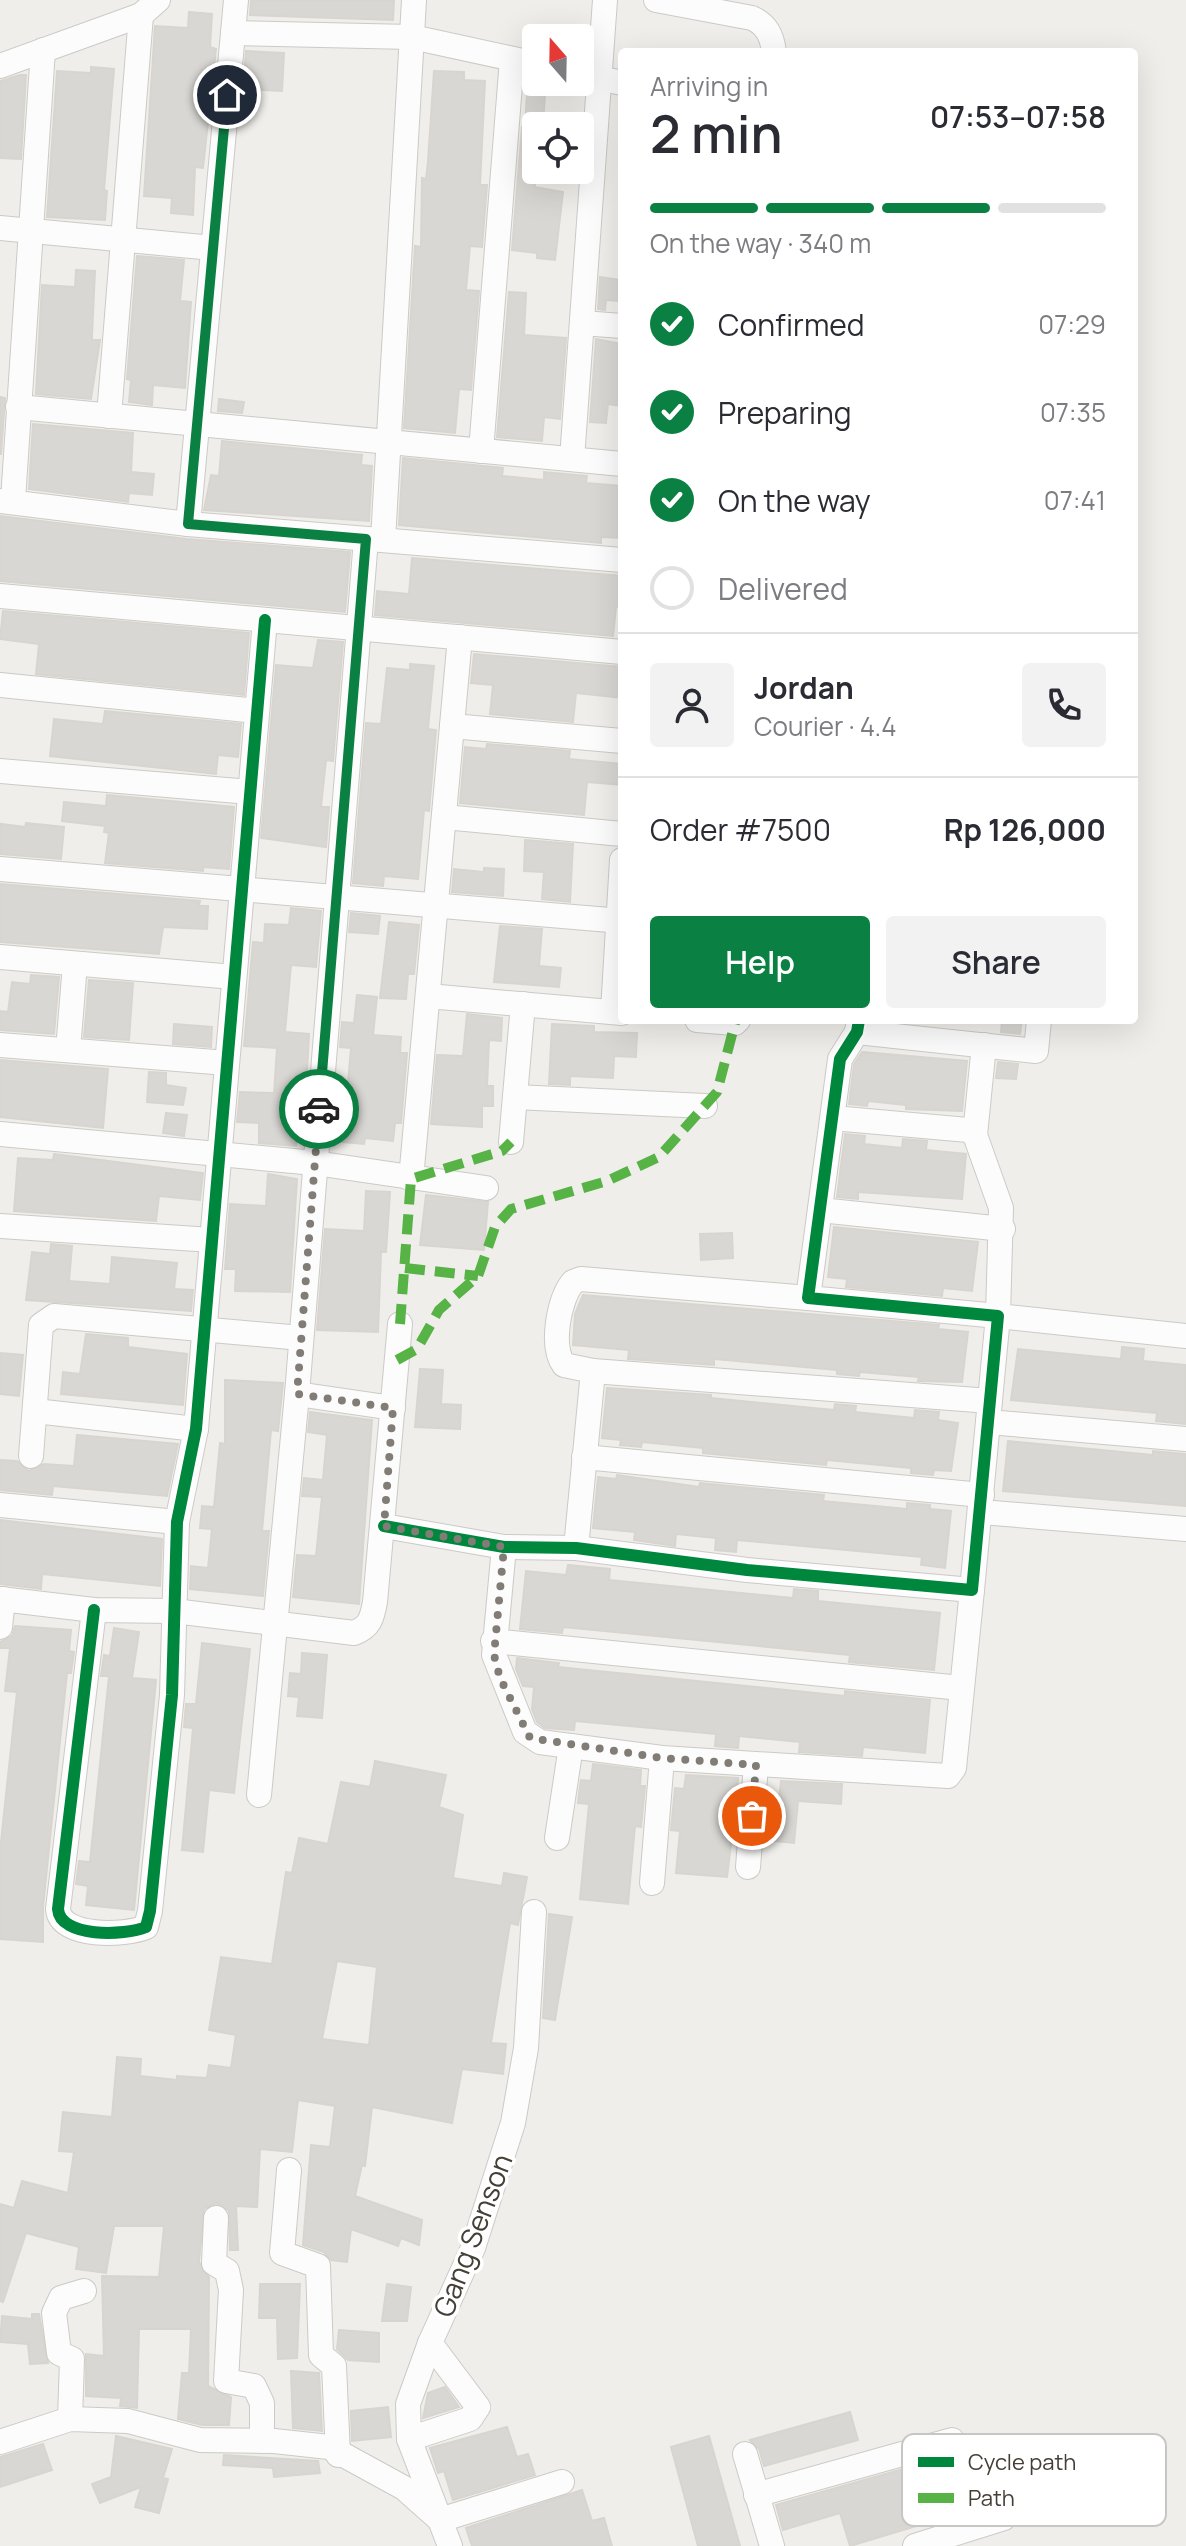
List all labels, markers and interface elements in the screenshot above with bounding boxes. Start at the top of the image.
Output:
north arrow [522,24,594,96]
map controls [522,24,594,184]
pin [193,61,261,129]
text: Arriving in [650,68,768,104]
icon: home [205,73,249,117]
text: 07:53–07:58 [930,96,1106,137]
text: 2 min [650,98,783,169]
button: locate [522,112,594,184]
text: On the way · 340 m [650,225,871,261]
icon: check [650,302,694,346]
text: Confirmed [718,304,865,345]
text: 07:29 [1038,306,1106,342]
icon: check [650,390,694,434]
text: Preparing [718,392,852,433]
text: 07:35 [1040,394,1106,430]
icon: check [650,478,694,522]
text: On the way [718,480,871,521]
text: 07:41 [1044,482,1106,518]
text: Delivered [718,568,848,609]
button: person [650,663,734,747]
button: phone [1022,663,1106,747]
text: Jordan [754,667,854,708]
text: Courier · 4.4 [754,708,896,744]
text: Order #7500 [650,809,831,850]
text: Rp 126,000 [944,809,1106,850]
button: Help [650,916,870,1008]
button: Share [886,916,1106,1008]
courier [279,1069,359,1149]
icon: car [297,1087,341,1131]
pin [718,1782,786,1850]
icon: bag [730,1794,774,1838]
street label: Gang Senson [423,2148,521,2322]
legend [902,2434,1166,2526]
text: Cycle path [968,2447,1076,2477]
text: Path [968,2483,1015,2513]

